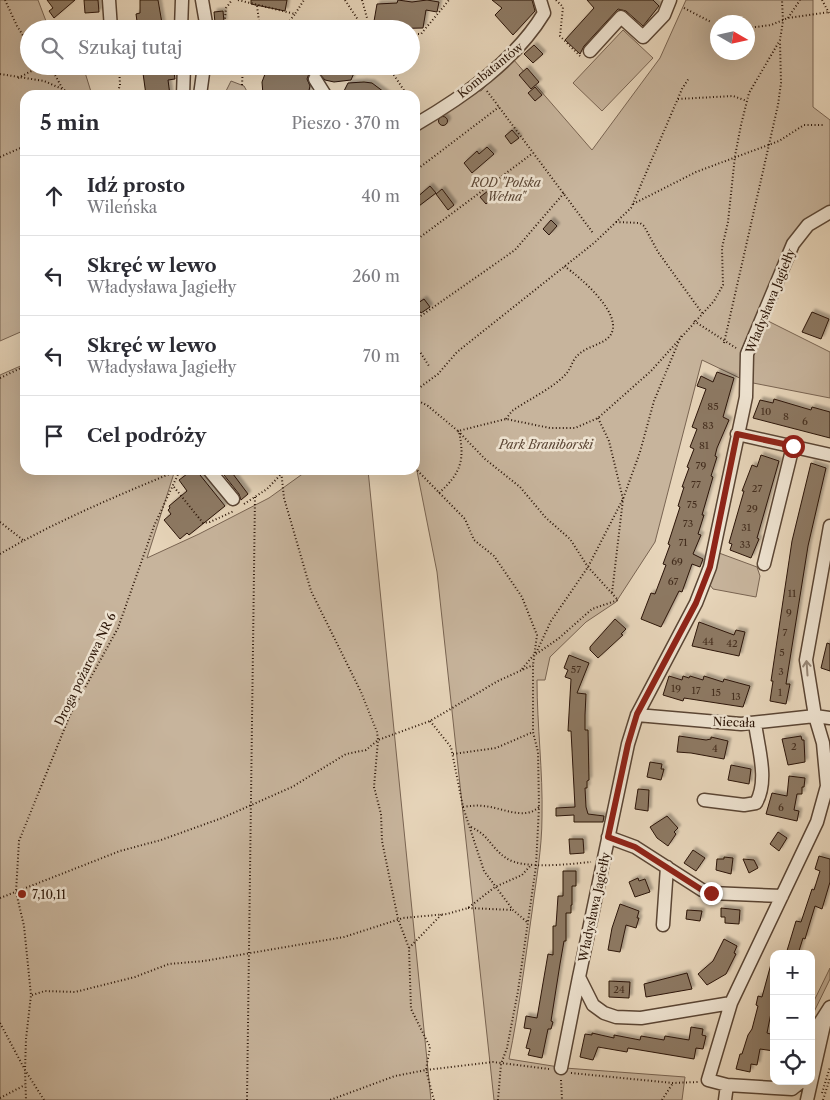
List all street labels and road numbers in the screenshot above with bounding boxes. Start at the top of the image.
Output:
street label: Kombatantów [454,38,527,101]
street label: Władysława Jagiełły [742,246,798,357]
street label: Droga pożarowa NR 6 [51,610,119,728]
street label: Niecała [712,714,756,730]
street label: Władysława Jagiełły [575,850,613,964]

